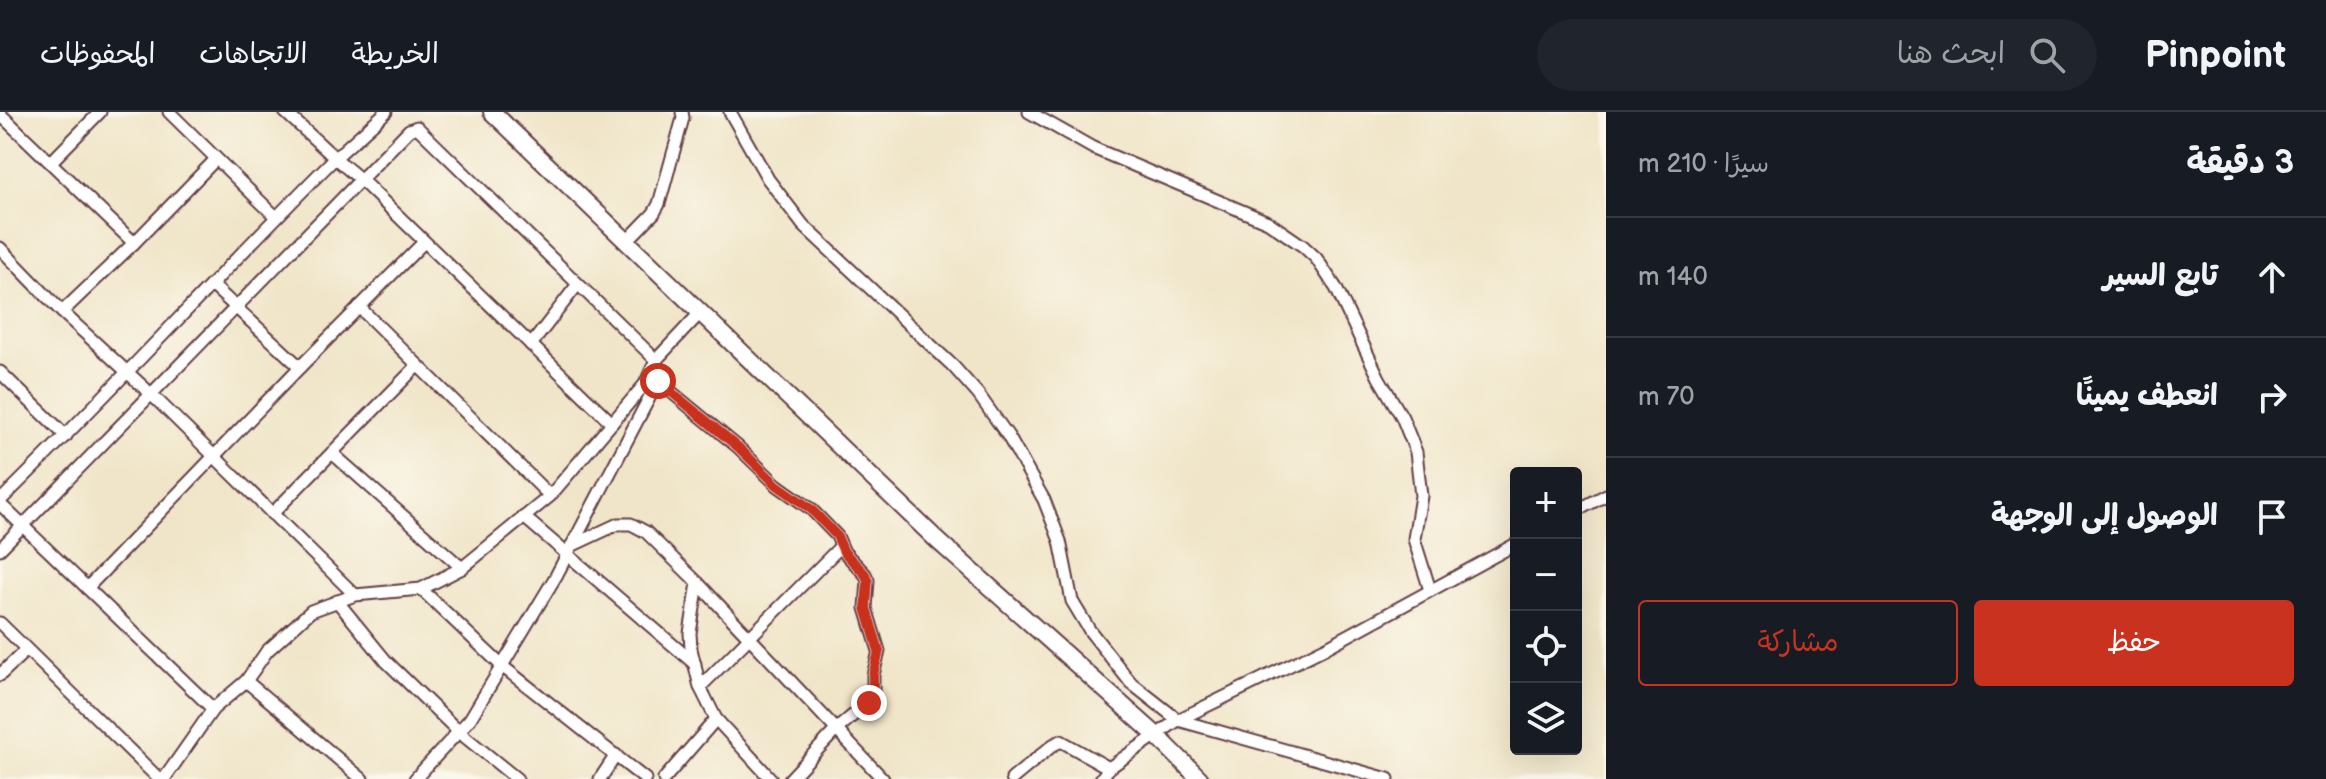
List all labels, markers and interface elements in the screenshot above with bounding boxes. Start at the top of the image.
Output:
search box [1537,19,2097,91]
icon: search [2025,33,2069,77]
text: Pinpoint [2145,33,2286,78]
text: ابحث هنا [1897,36,2005,72]
text: المحفوظات [40,38,155,71]
text: الاتجاهات [199,38,307,71]
text: الخريطة [351,38,439,71]
text: 3 دقيقة [2187,142,2294,183]
text: سيرًا · 210 m [1638,149,1769,180]
icon: ahead [2250,255,2294,299]
text: تابع السير [2103,258,2218,294]
text: 140 m [1638,262,1708,293]
route start [640,363,676,399]
icon: right [2250,375,2294,419]
text: انعطف يمينًا [2076,378,2218,414]
text: 70 m [1638,382,1695,413]
map controls [1510,467,1582,755]
button: + [1510,467,1582,539]
icon: arrive [2250,495,2294,539]
text: الوصول إلى الوجهة [1991,498,2218,534]
button: − [1510,539,1582,611]
button: مشاركة [1638,600,1958,686]
button: حفظ [1974,600,2294,686]
button: locate [1510,611,1582,683]
button: layers [1510,683,1582,755]
route end [851,685,887,721]

